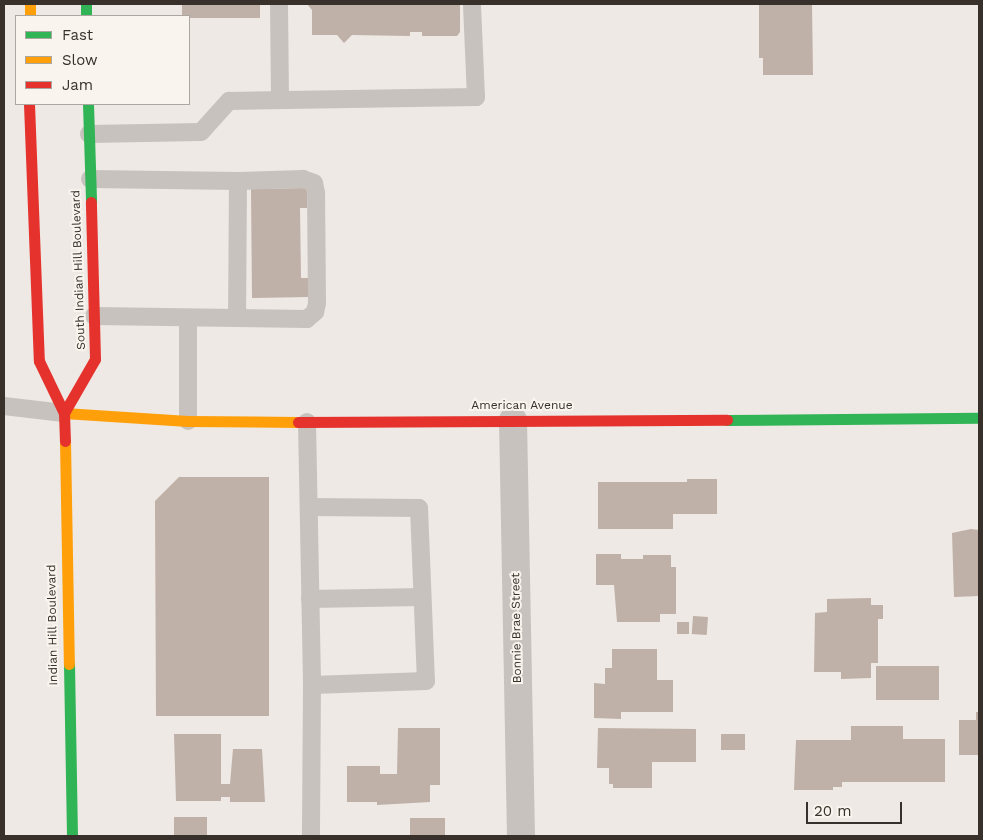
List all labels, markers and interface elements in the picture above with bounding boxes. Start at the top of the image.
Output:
legend [15,15,190,105]
text: Fast [62,26,93,44]
text: Slow [62,51,98,69]
text: Jam [62,76,93,94]
street label: South Indian Hill Boulevard [69,190,89,350]
street label: American Avenue [471,399,573,413]
street label: Indian Hill Boulevard [45,564,61,686]
street label: Bonnie Brae Street [509,573,525,683]
scale bar [808,792,904,824]
text: 20 m [814,802,852,820]

